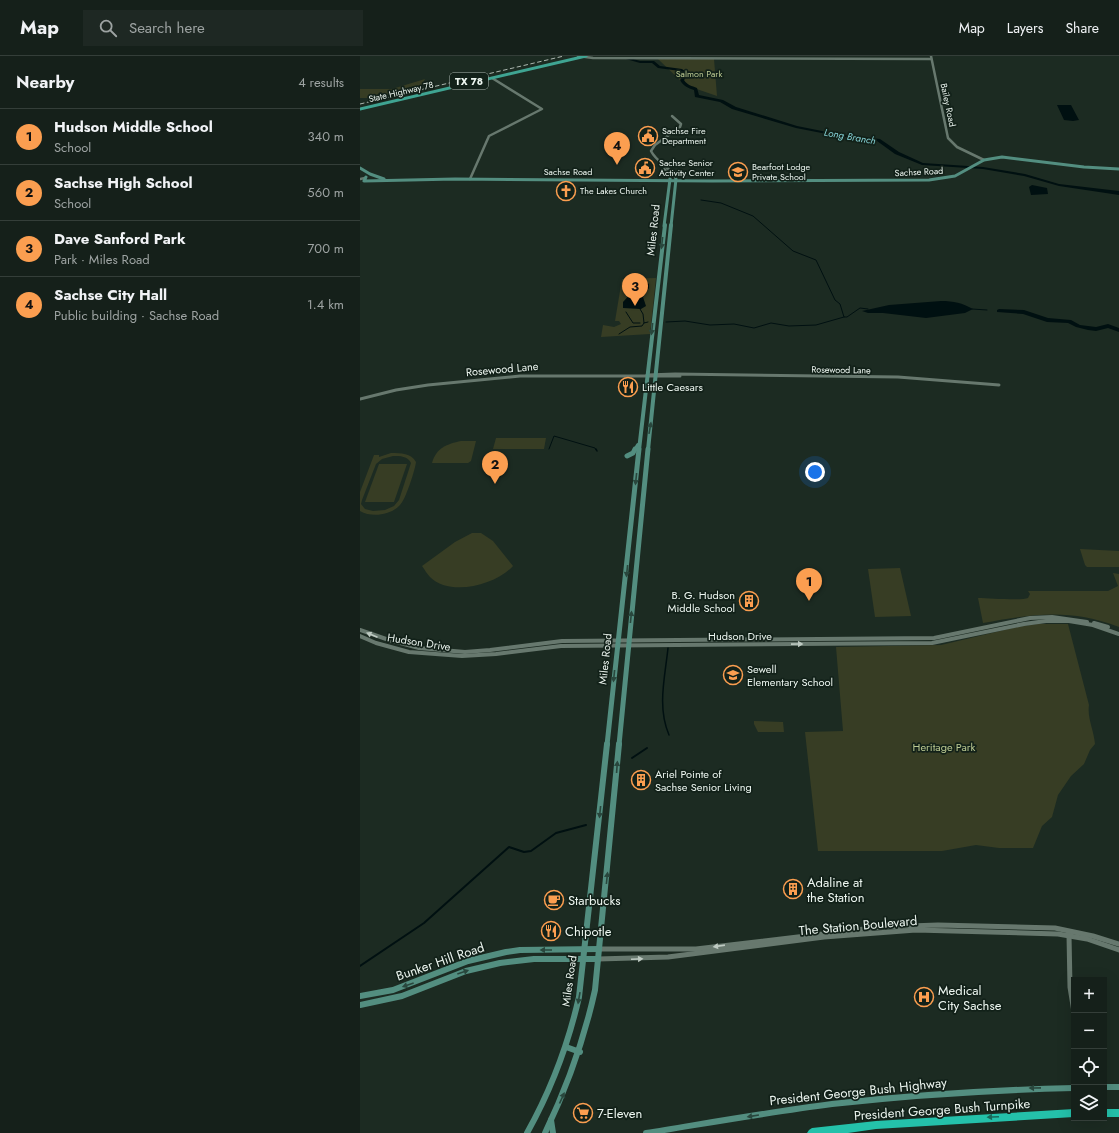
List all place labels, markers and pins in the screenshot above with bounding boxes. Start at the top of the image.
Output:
place label: Sachse Fire Department [662,124,707,147]
public building icon: Sachse Fire Department [637,125,659,147]
pin: 4 [604,132,630,165]
place label: Sachse Senior Activity Center [659,156,715,179]
public building icon: Sachse Senior Activity Center [634,157,656,179]
place label: Bearfoot Lodge Private School [752,160,811,183]
school or university icon: Bearfoot Lodge Private School [727,161,749,183]
church icon: The Lakes Church [555,180,577,202]
place label: The Lakes Church [580,184,647,197]
pin: 3 [622,273,648,306]
restaurant icon: Little Caesars [617,376,639,398]
place label: Little Caesars [642,379,704,395]
pin: 2 [482,451,508,484]
pin: 1 [796,568,822,601]
place label: B. G. Hudson Middle School [668,587,735,616]
building icon: B. G. Hudson Middle School [738,590,760,612]
place label: Sewell Elementary School [747,661,833,690]
school or university icon: Sewell Elementary School [722,664,744,686]
place label: Ariel Pointe of Sachse Senior Living [655,766,752,795]
building icon: Ariel Pointe of Sachse Senior Living [630,769,652,791]
place label: Adaline at the Station [807,873,864,907]
building icon: Adaline at the Station [782,878,804,900]
cafe icon: Starbucks [543,889,565,911]
place label: Starbucks [568,891,620,910]
restaurant icon: Chipotle [540,920,562,942]
place label: Chipotle [565,922,612,941]
place label: Medical City Sachse [938,981,1002,1015]
hospital icon: Medical City Sachse [913,986,935,1008]
supermarket icon: 7-Eleven [572,1102,594,1124]
place label: 7-Eleven [597,1104,642,1123]

